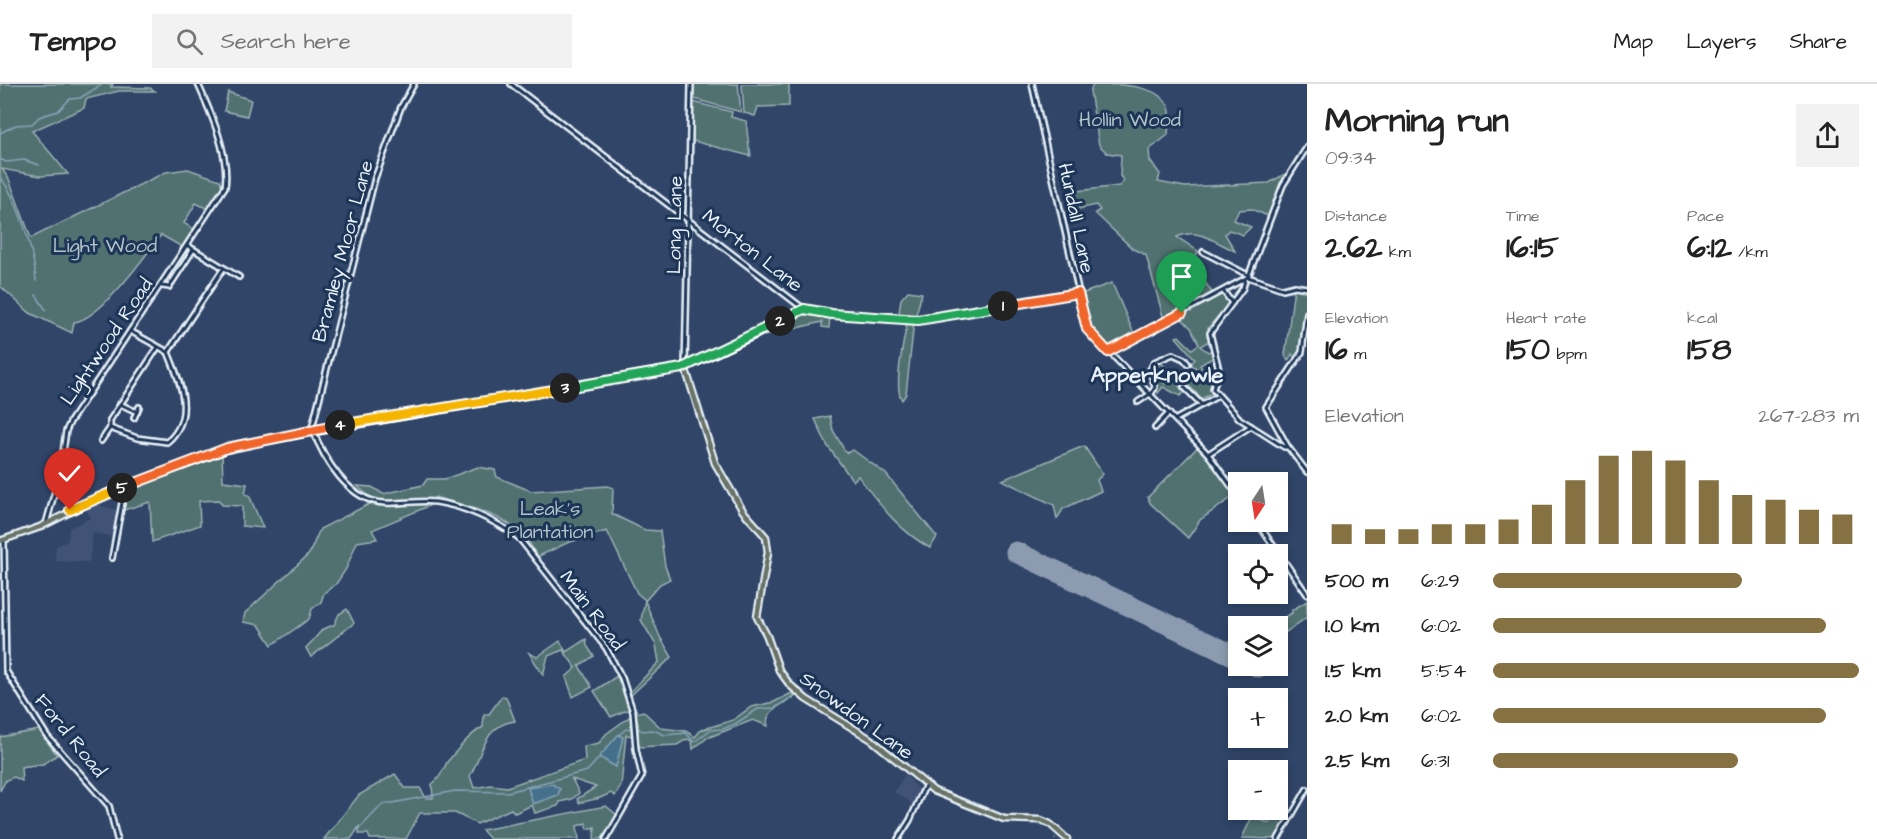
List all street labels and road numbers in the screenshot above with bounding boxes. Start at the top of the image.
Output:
street label: Bramley Moor Lane [305,157,382,345]
street label: Hundall Lane [1051,161,1101,276]
street label: Long Lane [660,175,691,274]
street label: Morton Lane [696,203,809,299]
street label: Lightwood Road [54,272,161,411]
street label: Main Road [553,565,632,656]
street label: Snowdon Lane [794,665,919,767]
street label: Ford Road [28,688,113,783]

